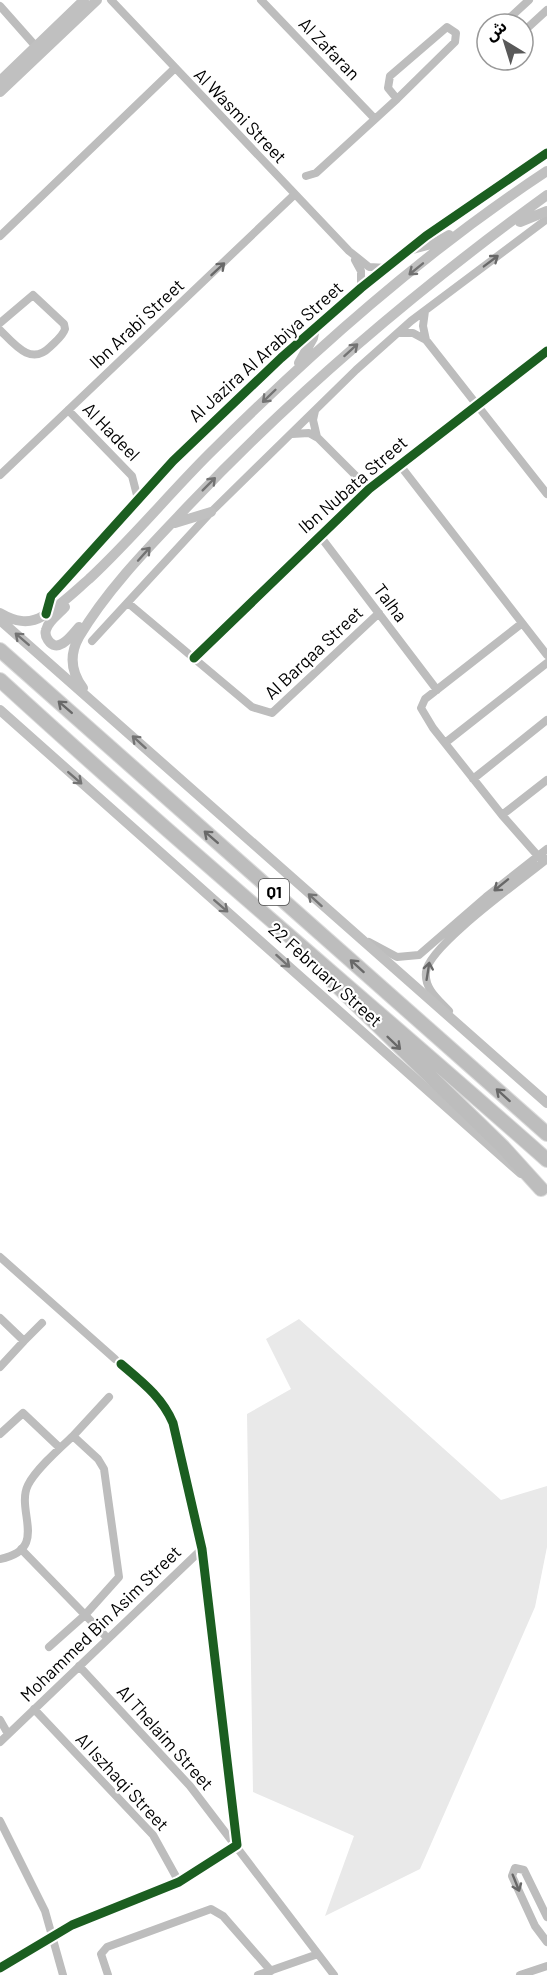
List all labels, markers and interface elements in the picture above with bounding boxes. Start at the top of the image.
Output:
street label: Al Zafaran [295,12,365,84]
north arrow [475,12,535,72]
text: ش [481,16,511,45]
street label: Al Wasmi Street [190,63,292,167]
one-way arrow [483,255,499,267]
one-way arrow [210,262,225,276]
one-way arrow [408,262,424,275]
street label: Ibn Arabi Street [84,274,188,373]
street label: Al Jazira Al Arabiya Street [184,276,347,426]
one-way arrow [343,343,358,357]
one-way arrow [261,389,276,404]
street label: Al Hadeel [79,397,145,465]
street label: Ibn Nubata Street [293,431,411,538]
one-way arrow [202,476,217,491]
one-way arrow [137,547,151,562]
street label: Talha [369,579,412,626]
street label: Al Barqaa Street [260,601,367,703]
one-way arrow [14,632,29,646]
one-way arrow [58,700,73,714]
one-way arrow [131,735,146,749]
one-way arrow [66,770,82,784]
one-way arrow [203,830,219,843]
one-way arrow [493,878,509,891]
road number: Q1 [259,879,289,905]
one-way arrow [308,893,323,907]
one-way arrow [213,899,228,913]
street label: 22 February Street [264,917,387,1031]
one-way arrow [275,954,290,968]
one-way arrow [350,959,365,973]
one-way arrow [423,962,434,981]
one-way arrow [387,1036,402,1050]
one-way arrow [496,1088,511,1102]
street label: Mohammed Bin Asim Street [15,1541,185,1706]
street label: Al Thelaim Street [113,1680,219,1794]
street label: Al Iszhaqi Street [72,1728,174,1835]
one-way arrow [511,1873,522,1891]

